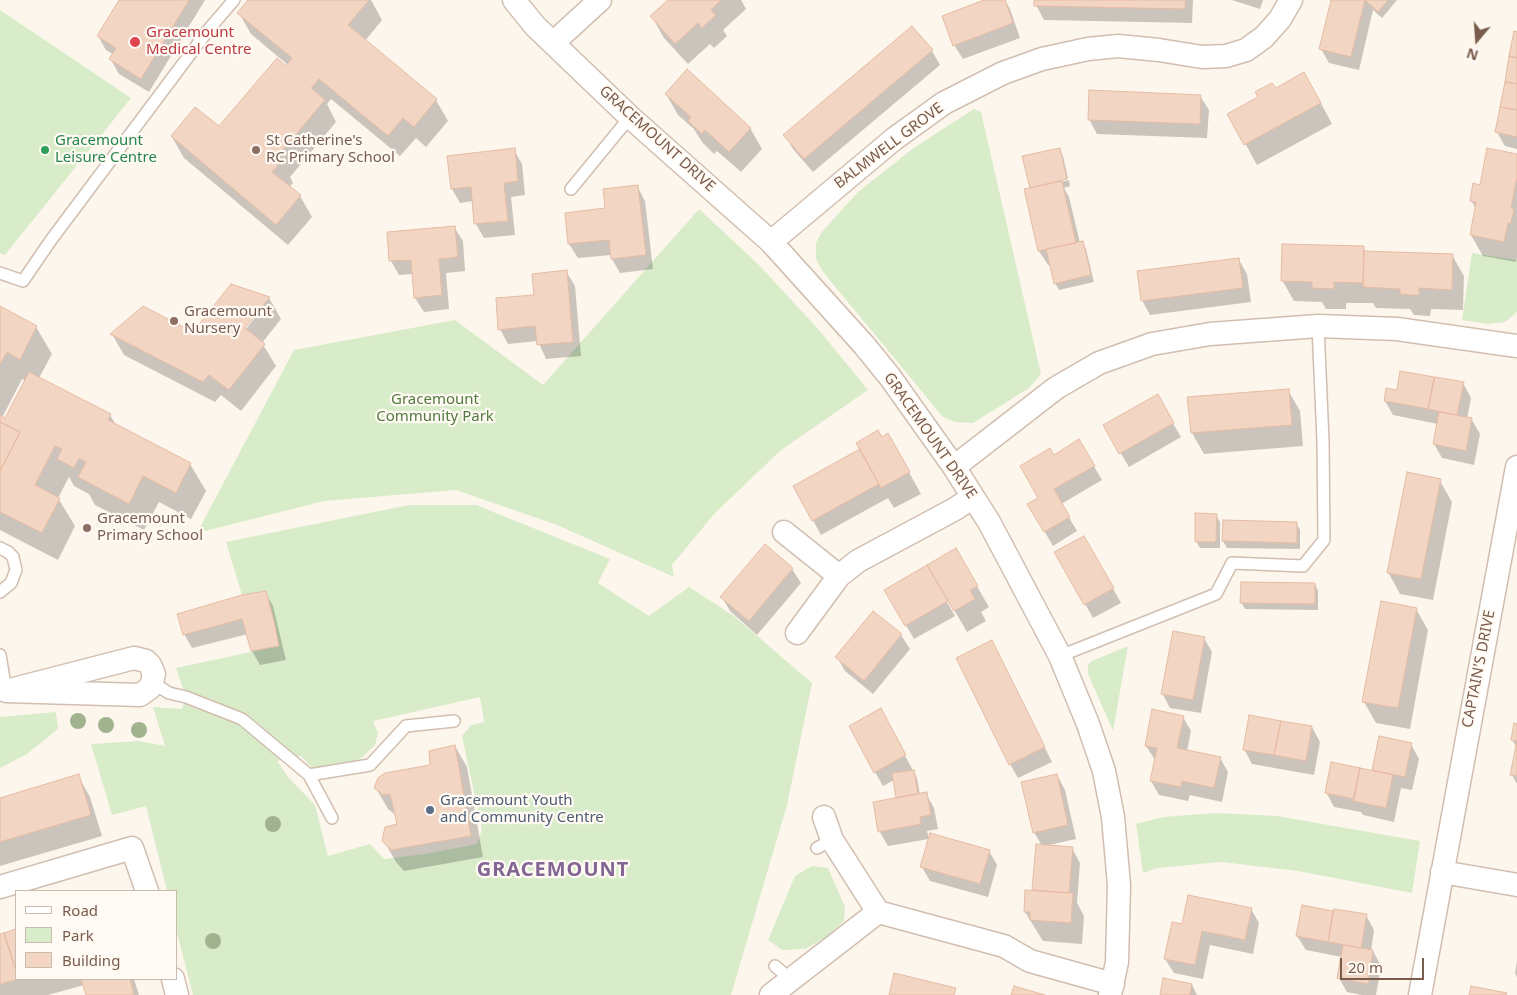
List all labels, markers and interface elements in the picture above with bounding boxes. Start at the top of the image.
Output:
north arrow [1452,15,1502,65]
place label: Gracemount Medical Centre [146,24,252,59]
marker: Gracemount Medical Centre [128,35,142,49]
text: N [1464,44,1481,66]
street label: GRACEMOUNT DRIVE [595,82,719,196]
street label: BALMWELL GROVE [831,99,947,193]
place label: Gracemount Leisure Centre [55,132,157,167]
place label: St Catherine's RC Primary School [266,132,395,167]
marker: Gracemount Leisure Centre [39,144,51,156]
marker: St Catherine's RC Primary School [250,144,262,156]
place label: Gracemount Nursery [184,303,272,338]
marker: Gracemount Nursery [168,315,180,327]
street label: GRACEMOUNT DRIVE [880,369,980,503]
park label: Gracemount Community Park [376,391,494,426]
place label: Gracemount Primary School [97,510,203,545]
marker: Gracemount Primary School [81,522,93,534]
street label: CAPTAIN'S DRIVE [1459,609,1499,729]
place label: Gracemount Youth and Community Centre [440,792,604,827]
marker: Gracemount Youth and Community Centre [424,804,436,816]
district label: GRACEMOUNT [475,858,631,882]
legend [15,890,178,980]
text: Road [62,900,98,920]
text: Park [62,925,94,945]
scale bar [1342,948,1426,980]
text: Building [62,950,120,970]
text: 20 m [1348,957,1383,977]

